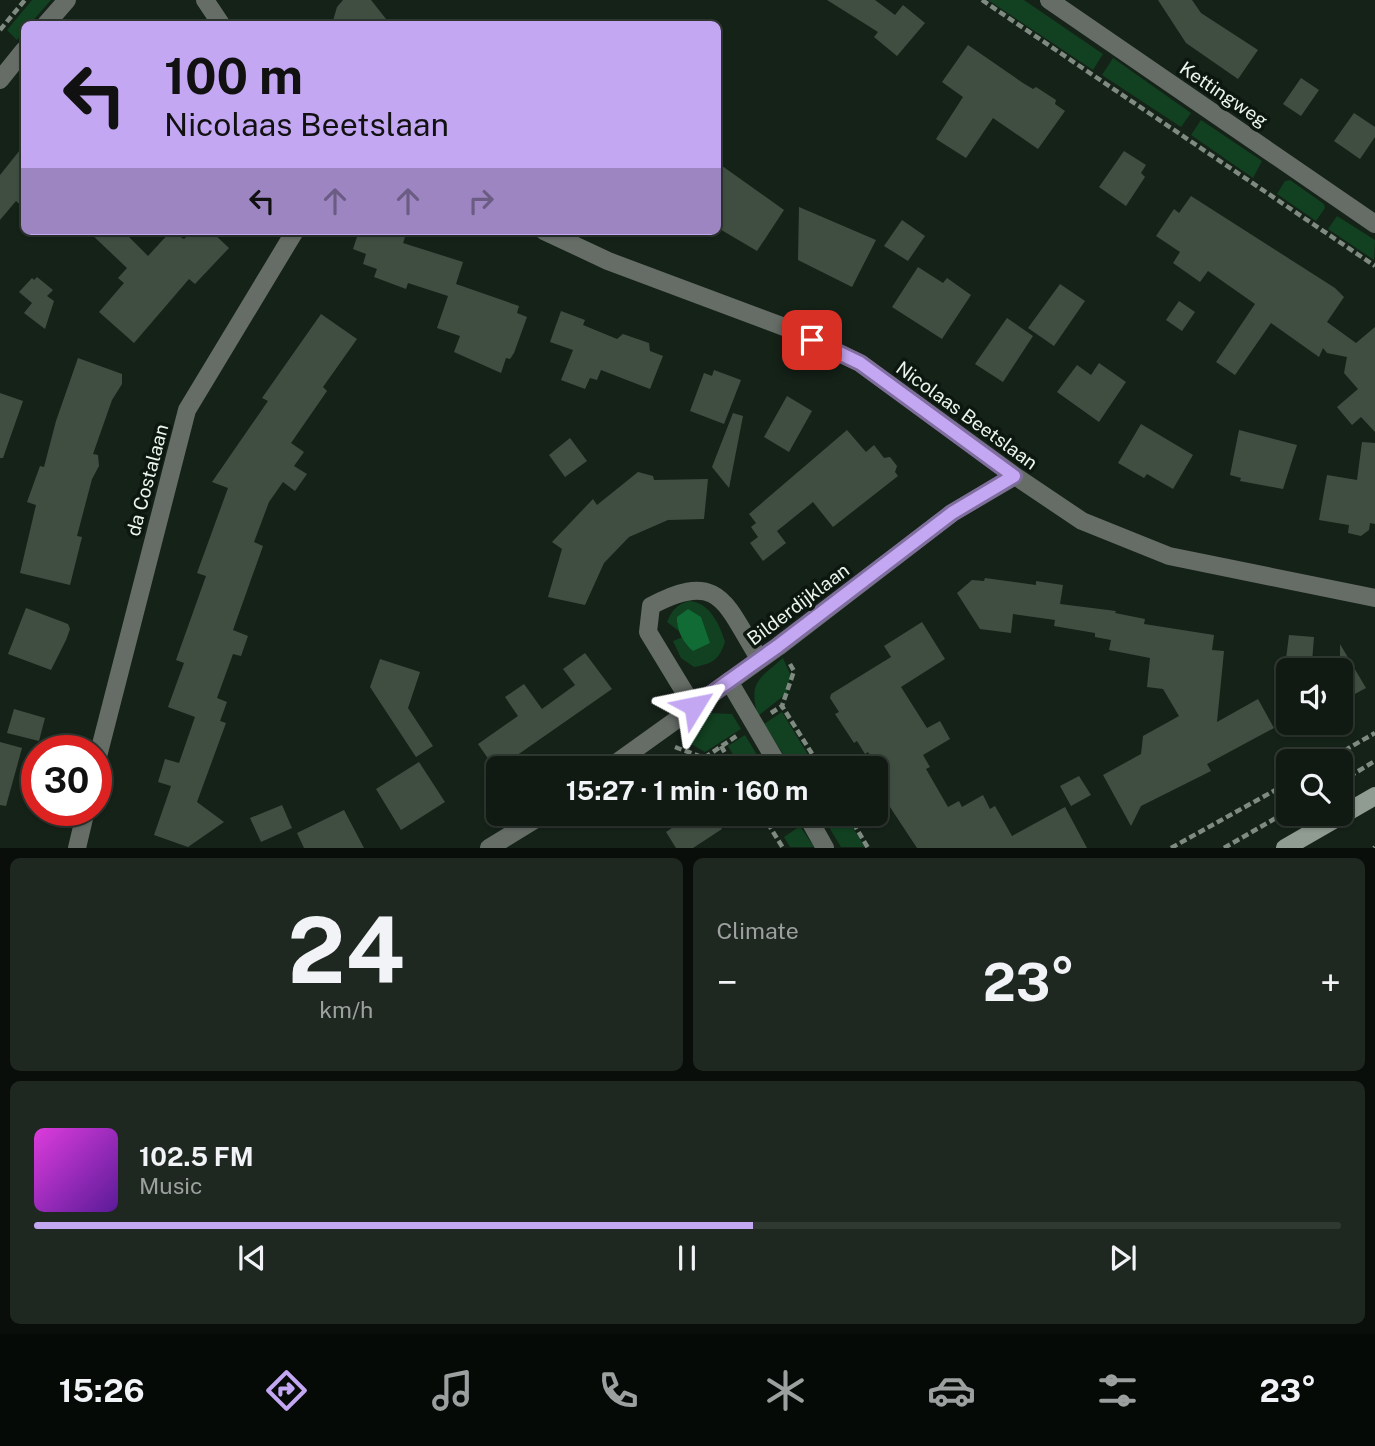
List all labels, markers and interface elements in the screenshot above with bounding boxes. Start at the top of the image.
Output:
text: 100 m [164,47,303,105]
icon: left [49,49,140,140]
street label: Kettingweg [1176,57,1272,132]
text: Nicolaas Beetslaan [164,106,449,143]
icon: left [243,182,281,220]
icon: ahead [316,182,354,220]
icon: ahead [389,182,427,220]
icon: right [462,182,500,220]
pin [782,310,842,370]
icon: arrive [793,321,831,359]
street label: Nicolaas Beetslaan [892,356,1042,474]
street label: da Costalaan [121,422,173,538]
street label: Bilderdijklaan [743,559,853,649]
map controls [1276,658,1353,826]
button: sound [1276,658,1353,735]
position arrow [657,669,731,743]
speed limit sign: 30 [21,735,112,826]
button: search [1276,749,1353,826]
text: 15:27 · 1 min · 160 m [566,775,808,806]
text: 24 [288,897,405,1003]
text: Climate [717,917,799,944]
text: 23° [983,952,1075,1013]
text: − [717,960,738,1005]
text: + [1320,960,1341,1005]
text: km/h [319,996,373,1023]
text: 102.5 FM [139,1141,254,1172]
text: Music [139,1172,203,1199]
icon: previous [233,1239,271,1277]
icon: pause [668,1239,706,1277]
icon: next [1104,1239,1142,1277]
icon: directions [262,1366,311,1415]
icon: music [428,1366,477,1415]
icon: phone [594,1366,643,1415]
icon: climate [761,1366,810,1415]
icon: car [927,1366,976,1415]
icon: filters [1093,1366,1142,1415]
text: 15:26 [59,1372,145,1409]
text: 23° [1260,1372,1316,1409]

